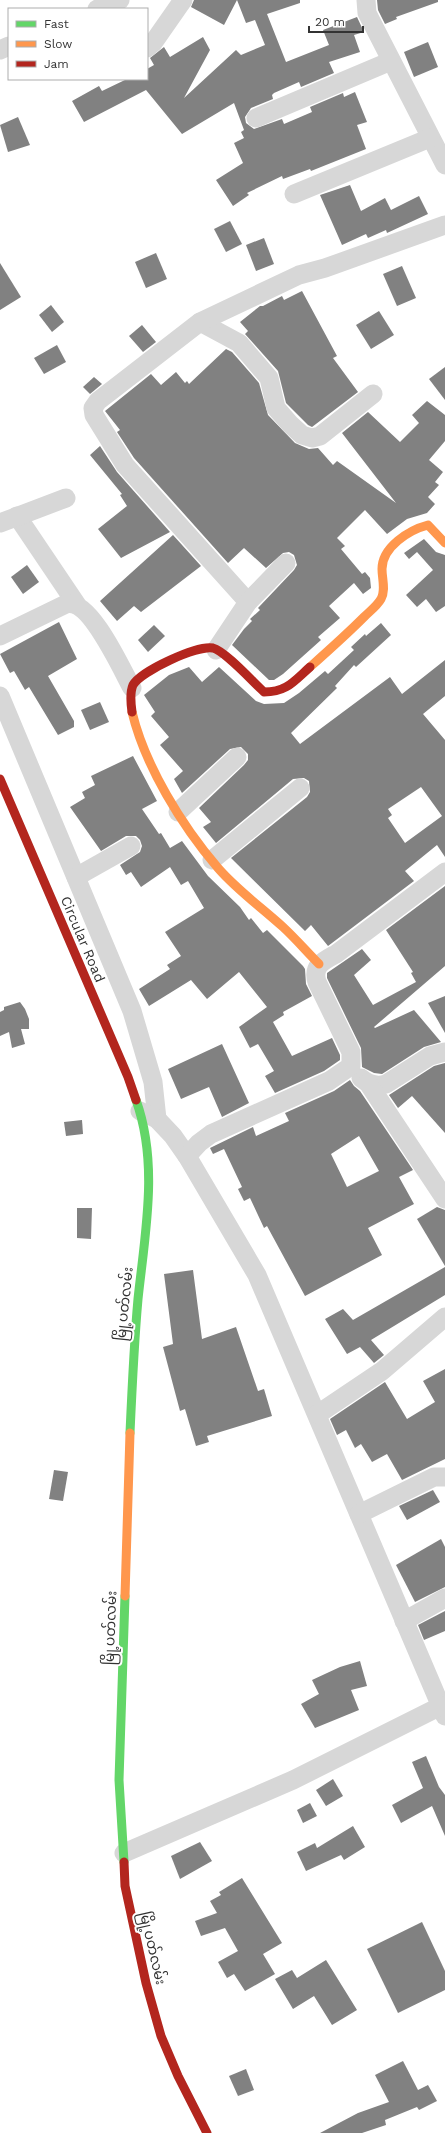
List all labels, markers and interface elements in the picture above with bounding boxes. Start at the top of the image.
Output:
legend [8,8,148,80]
scale bar [309,8,363,34]
text: 20 m [315,15,345,29]
text: Fast [44,17,69,31]
text: Slow [44,37,72,51]
text: Jam [44,57,69,71]
street label: Circular Road [58,894,108,984]
street label: မြို့ပတ်လမ်း [110,1266,140,1342]
street label: မြို့ပတ်လမ်း [99,1590,123,1666]
street label: မြို့ပတ်လမ်း [133,1909,171,1987]

